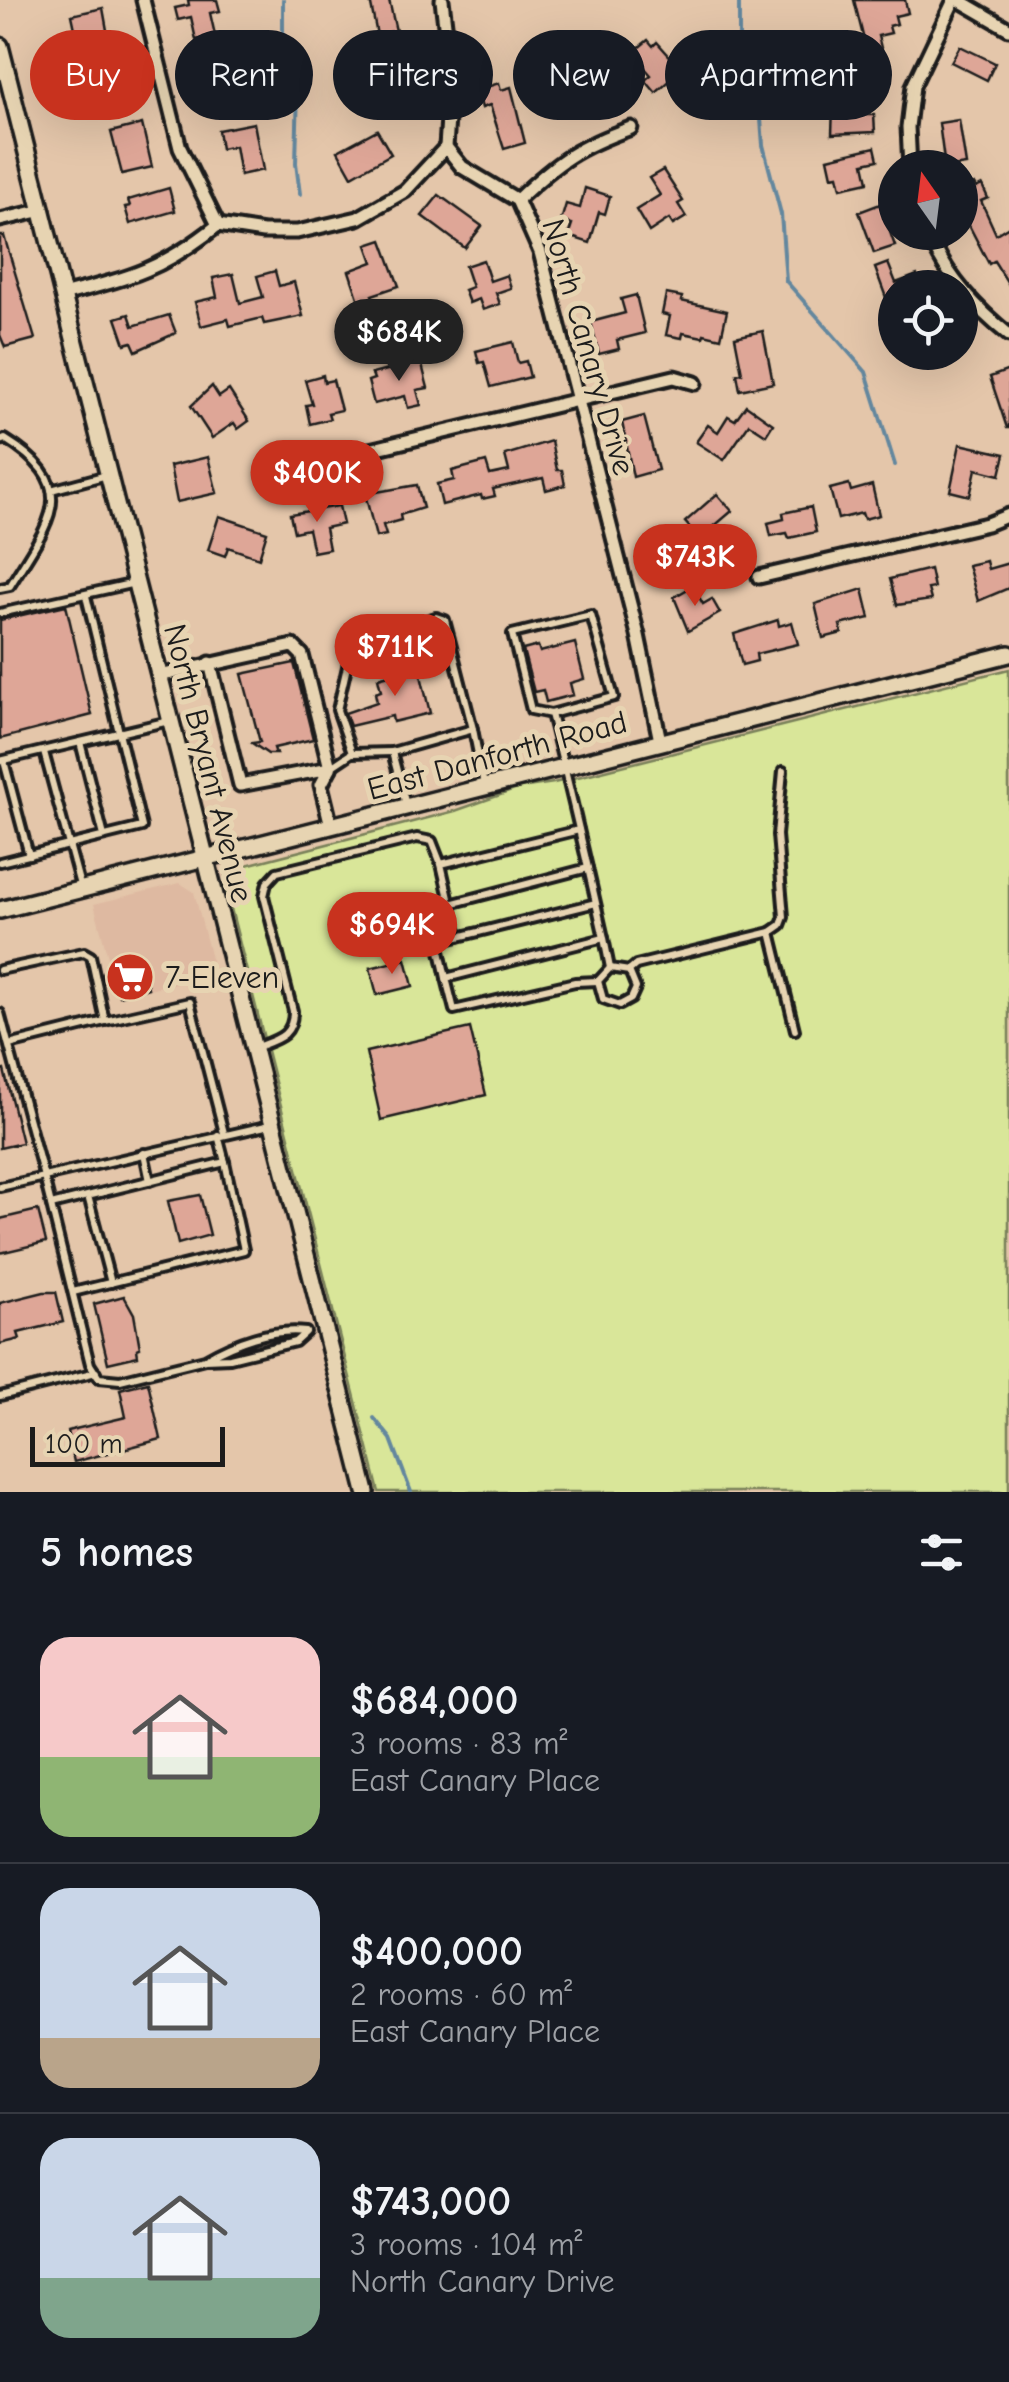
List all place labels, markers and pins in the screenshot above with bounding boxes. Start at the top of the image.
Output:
pin: $684K [329,299,469,384]
pin: $400K [247,440,387,525]
pin: $743K [625,524,765,609]
pin: $711K [325,614,465,699]
pin: $694K [322,892,462,977]
supermarket icon: 7-Eleven [104,951,156,1003]
place label: 7-Eleven [165,959,279,996]

